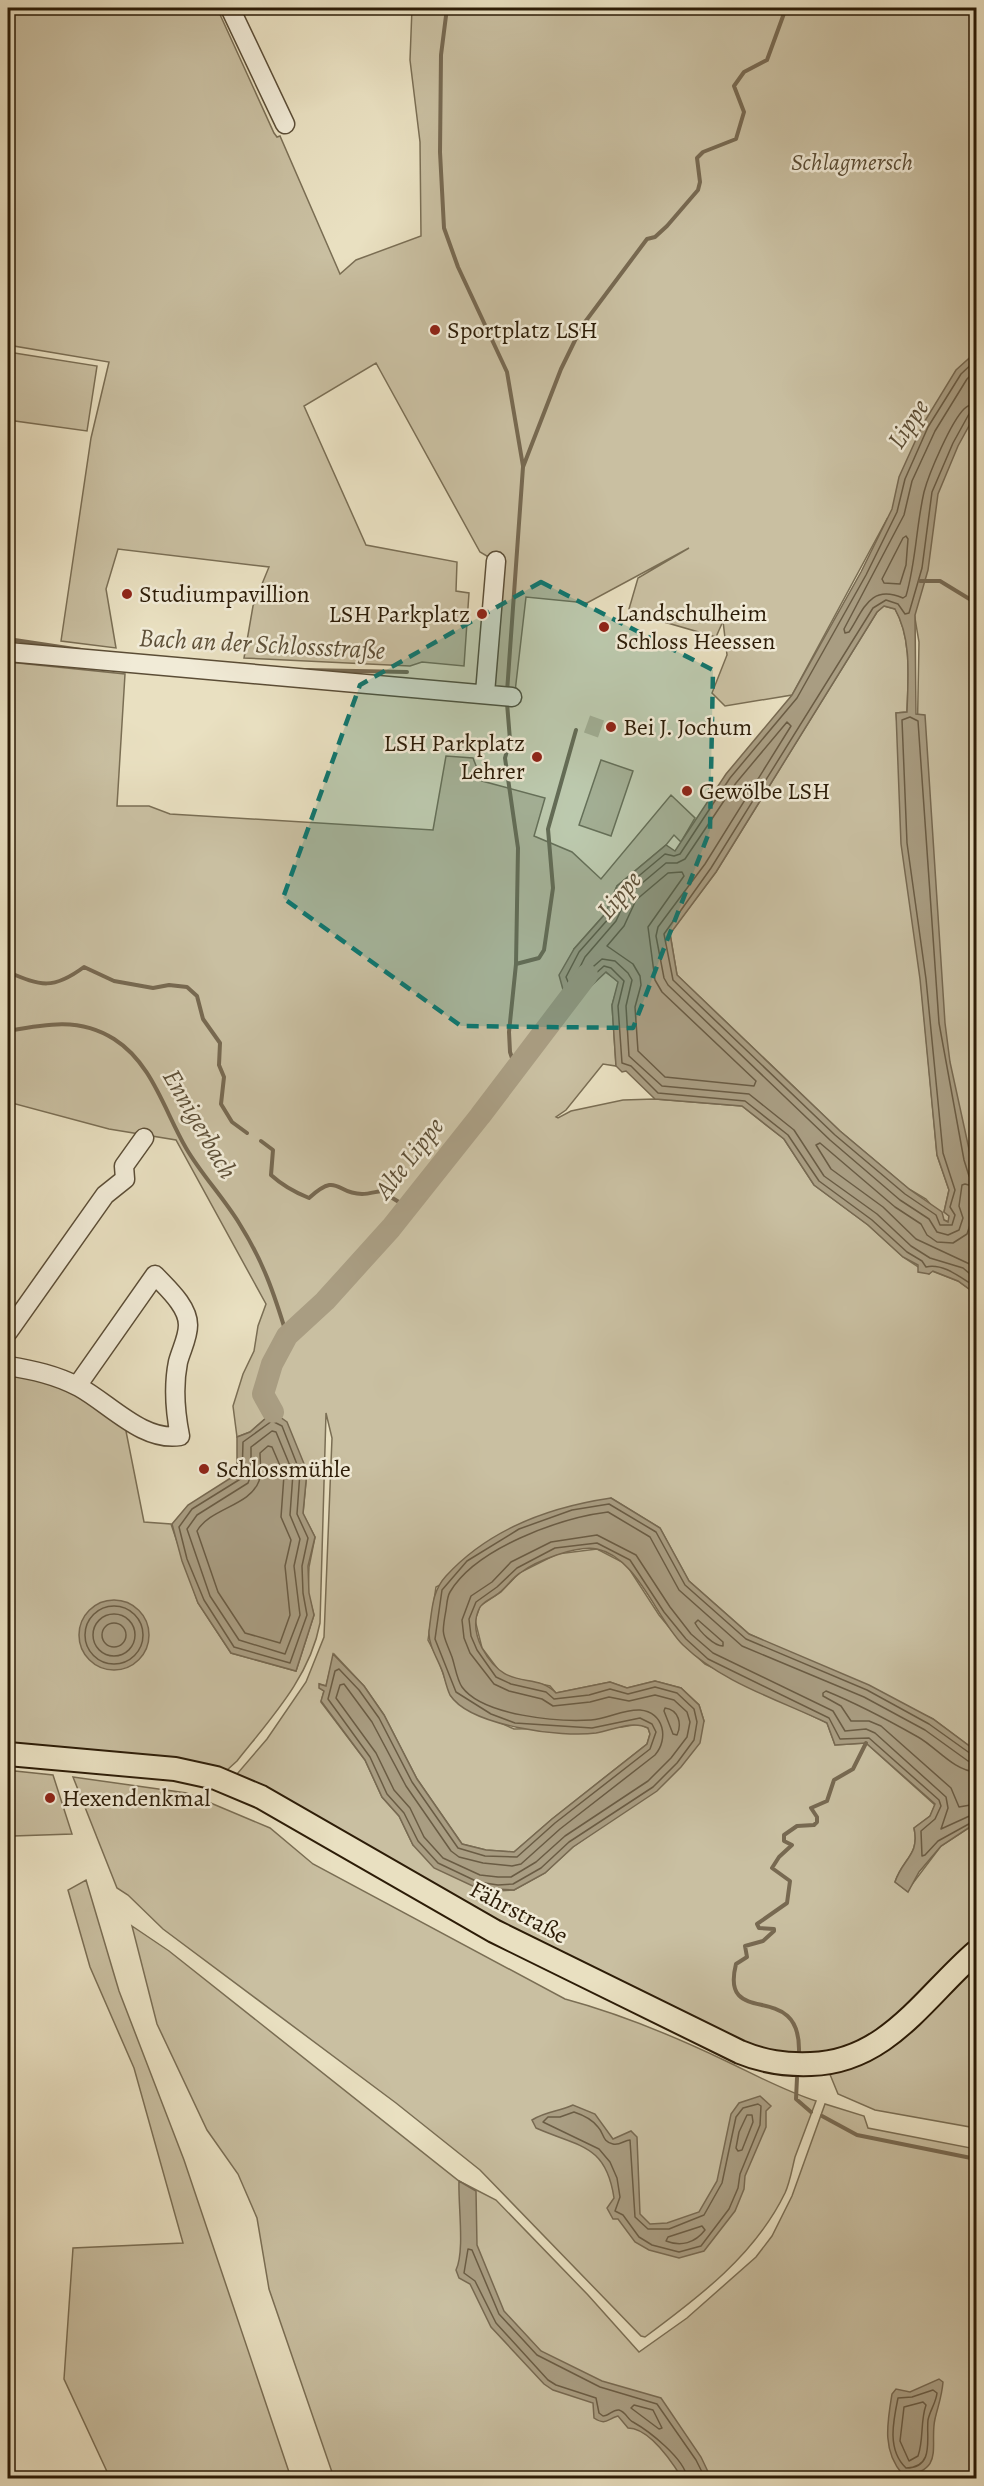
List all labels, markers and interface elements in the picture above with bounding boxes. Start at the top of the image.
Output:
park label: Schlagmersch [791,146,913,178]
place label: Sportplatz LSH [447,314,598,346]
marker: Sportplatz LSH [428,323,442,337]
water label: Lippe [879,392,937,456]
place label: Studiumpavillion [139,578,310,610]
marker: Studiumpavillion [120,587,134,601]
place label: Landschulheim Schloss Heessen [616,597,775,657]
place label: LSH Parkplatz [329,598,470,630]
marker: LSH Parkplatz [475,607,489,621]
water label: Bach an der Schlossstraße [138,620,386,668]
marker: Landschulheim Schloss Heessen [597,620,611,634]
place label: Bei J. Jochum [623,711,752,743]
marker: Bei J. Jochum [604,720,618,734]
place label: LSH Parkplatz Lehrer [384,727,525,787]
marker: LSH Parkplatz Lehrer [530,750,544,764]
place label: Gewölbe LSH [699,775,830,807]
marker: Gewölbe LSH [680,784,694,798]
water label: Lippe [589,863,649,927]
water label: Ennigerbach [154,1062,246,1186]
water label: Alte Lippe [365,1110,452,1208]
place label: Schlossmühle [216,1453,351,1485]
marker: Schlossmühle [197,1462,211,1476]
place label: Hexendenkmal [62,1782,211,1814]
marker: Hexendenkmal [43,1791,57,1805]
street label: Fährstraße [464,1873,574,1951]

